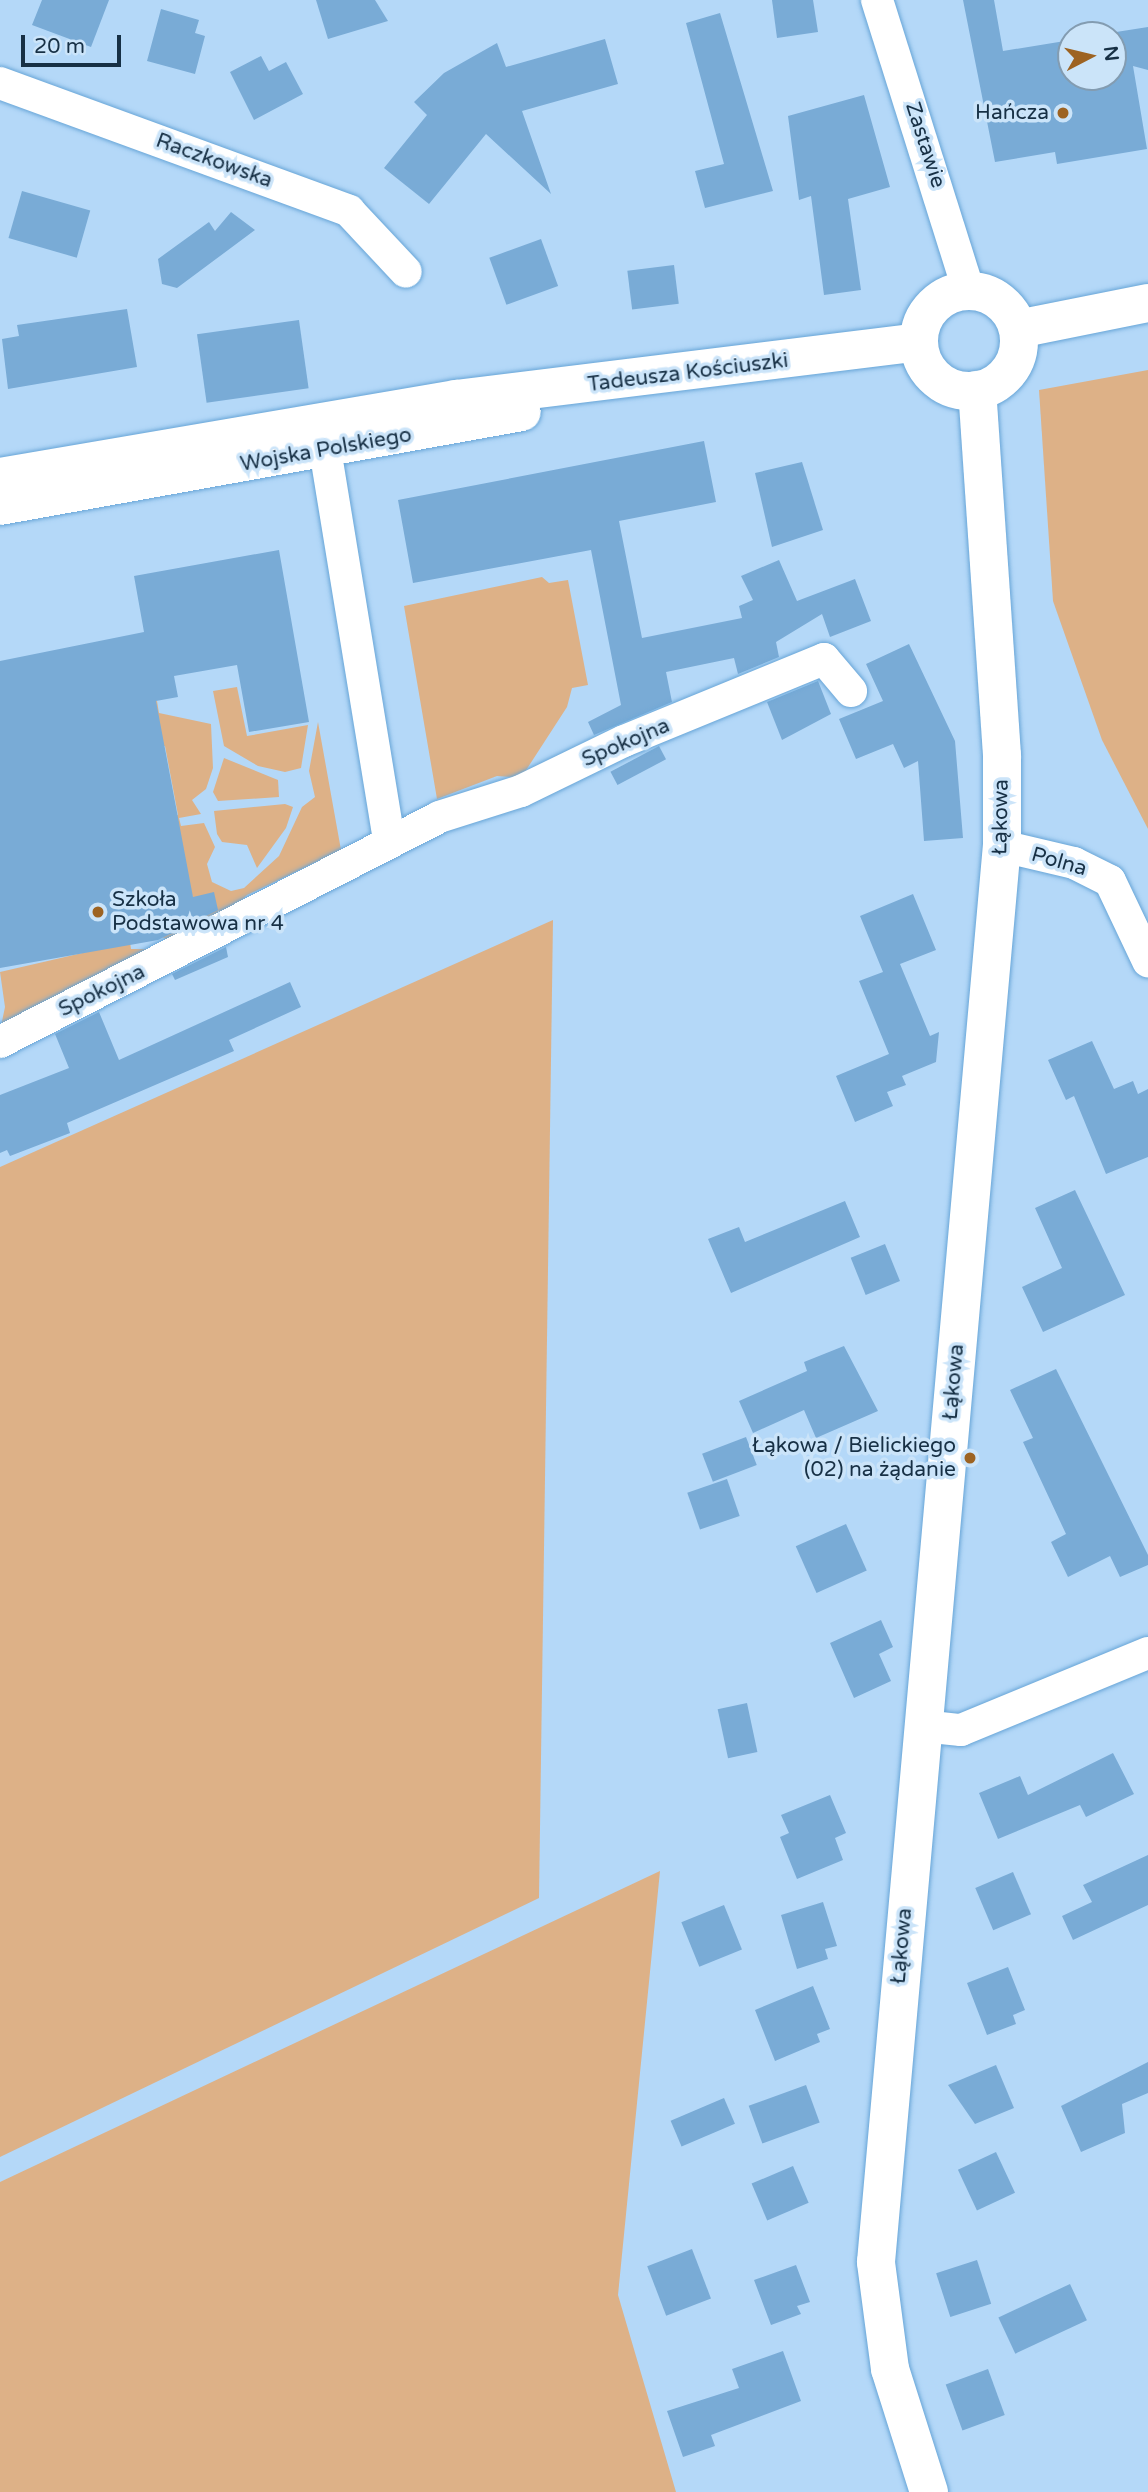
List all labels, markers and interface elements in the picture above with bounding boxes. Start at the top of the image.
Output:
scale bar [24,21,124,65]
north arrow [1057,21,1127,91]
text: 20 m [34,34,85,59]
text: N [1099,45,1123,63]
street label: Zastawie [899,99,951,191]
place label: Hańcza [975,100,1049,126]
marker: Hańcza [1055,105,1071,121]
street label: Raczkowska [152,128,276,194]
street label: Tadeusza Kościuszki [586,348,790,398]
street label: Wojska Polskiego [238,423,414,477]
street label: Spokojna [578,713,674,773]
street label: Łąkowa [988,779,1014,855]
street label: Polna [1028,842,1090,882]
place label: Szkoła Podstawowa nr 4 [112,887,284,937]
marker: Szkoła Podstawowa nr 4 [90,904,106,920]
street label: Spokojna [55,959,149,1023]
street label: Łąkowa [938,1343,970,1421]
place label: Łąkowa / Bielickiego (02) na żądanie [752,1433,956,1483]
marker: Łąkowa / Bielickiego (02) na żądanie [962,1450,978,1466]
street label: Łąkowa [886,1907,918,1985]

